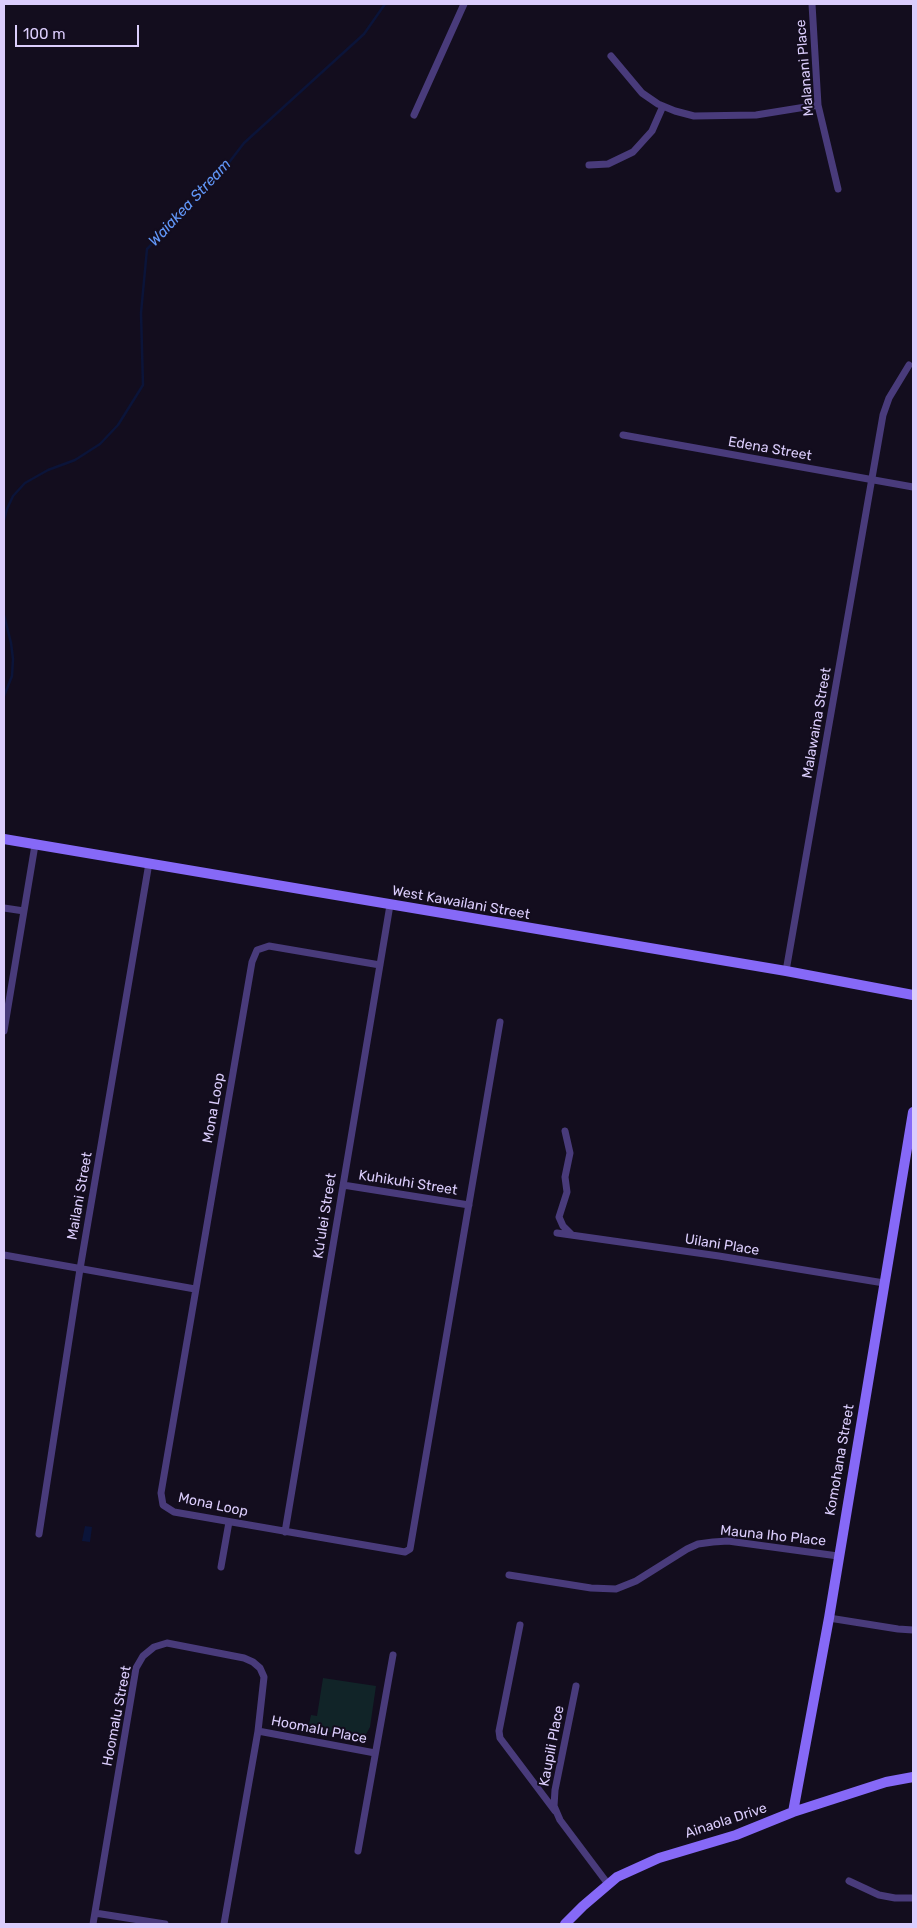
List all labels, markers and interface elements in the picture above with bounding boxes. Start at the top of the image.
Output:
scale bar [18,15,141,47]
street label: Malanani Place [792,19,818,117]
text: 100 m [23,25,65,43]
water label: Waiakea Stream [145,156,235,250]
street label: Edena Street [727,433,813,465]
street label: Malawaina Street [799,666,835,780]
street label: West Kawailani Street [391,883,531,923]
street label: Mona Loop [200,1072,228,1144]
street label: Mailani Street [64,1151,96,1241]
street label: Kuhikuhi Street [357,1167,459,1199]
street label: Ku'ulei Street [310,1172,340,1260]
street label: Uilani Place [683,1231,761,1259]
street label: Komohana Street [822,1403,858,1517]
street label: Mona Loop [177,1489,249,1521]
street label: Mauna Iho Place [719,1522,827,1550]
street label: Hoomalu Street [99,1664,135,1768]
street label: Kaupili Place [536,1704,568,1788]
street label: Hoomalu Place [270,1712,368,1748]
street label: Ainaola Drive [683,1800,769,1842]

